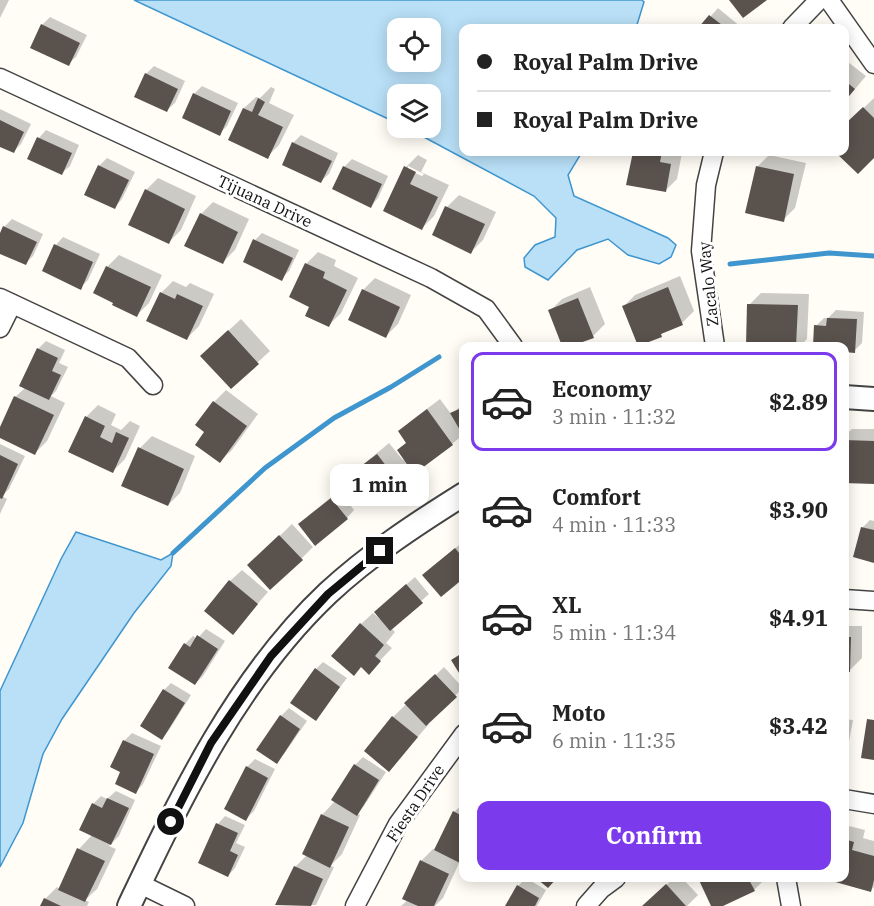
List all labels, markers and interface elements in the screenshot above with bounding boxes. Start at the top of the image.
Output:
map controls [387,18,441,138]
button: locate [387,18,441,72]
text: Royal Palm Drive [513,47,698,76]
button: layers [387,84,441,138]
text: Royal Palm Drive [513,105,698,134]
street label: Tijuana Drive [215,170,315,232]
street label: Zacalo Way [694,240,722,327]
text: Economy [552,374,652,403]
icon: car [480,375,534,429]
text: $2.89 [769,387,828,416]
text: 3 min · 11:32 [552,403,676,430]
callout: 1 min [330,464,430,506]
text: 1 min [352,471,408,498]
text: Comfort [552,482,641,511]
icon: car [480,483,534,537]
text: $3.90 [769,495,828,524]
text: 4 min · 11:33 [552,511,676,538]
route end [366,537,393,564]
text: XL [552,590,582,619]
icon: car [480,591,534,645]
text: $4.91 [769,603,828,632]
text: 5 min · 11:34 [552,619,676,646]
text: Moto [552,698,606,727]
icon: car [480,699,534,753]
text: $3.42 [769,711,828,740]
text: 6 min · 11:35 [552,727,676,754]
street label: Fiesta Drive [382,760,448,846]
button: Confirm [477,801,831,870]
route start [157,808,184,835]

